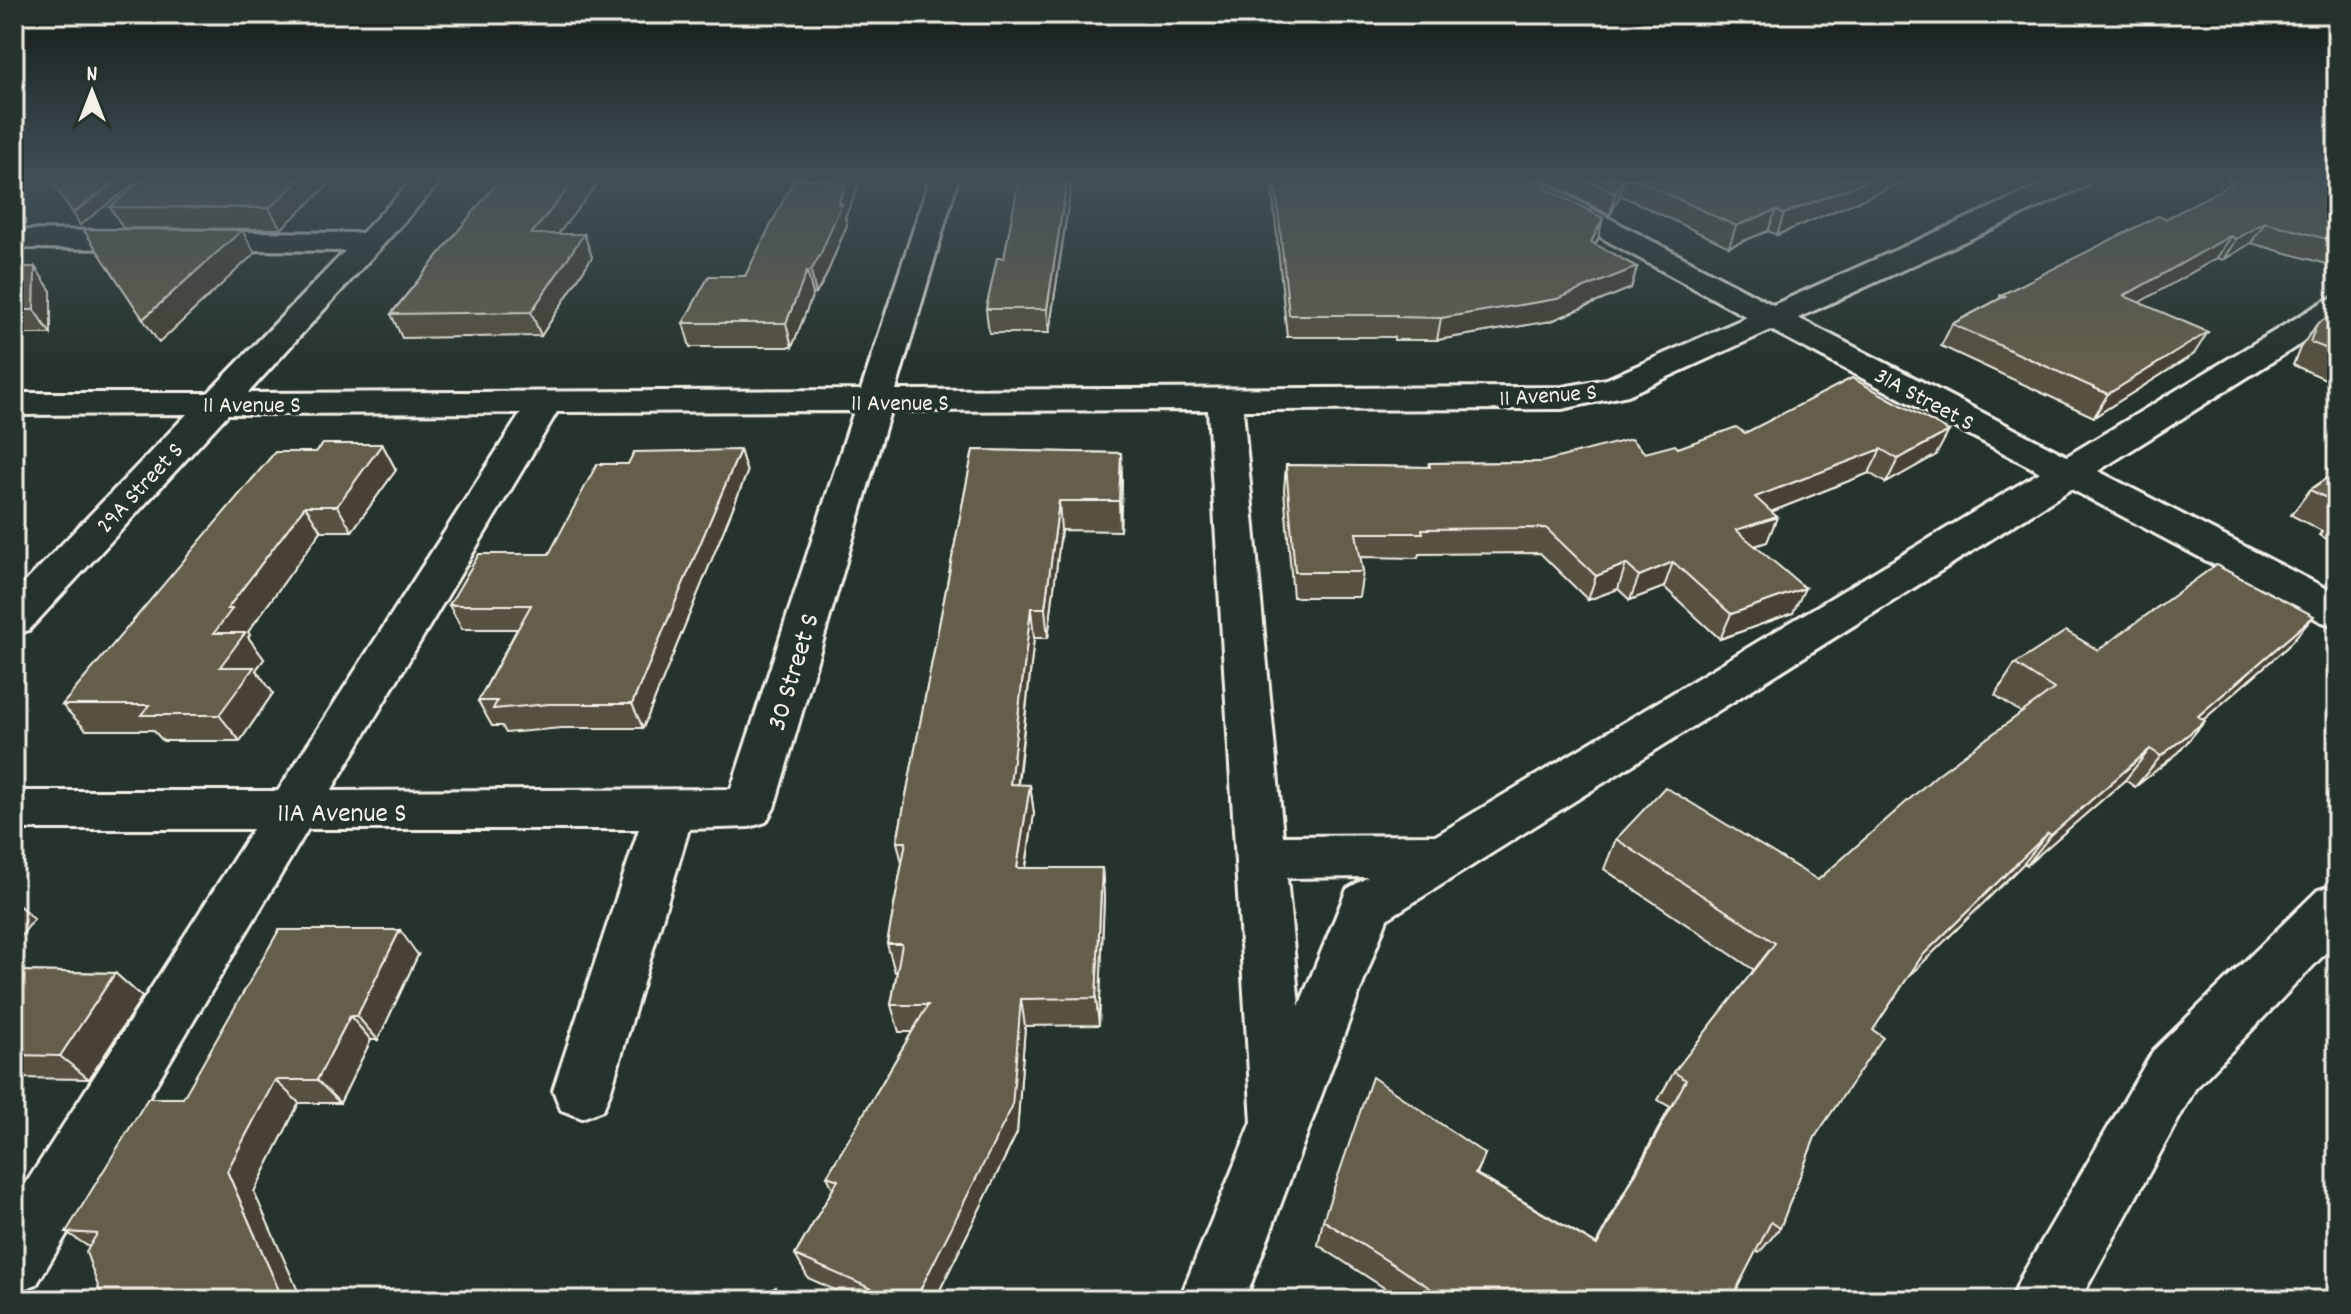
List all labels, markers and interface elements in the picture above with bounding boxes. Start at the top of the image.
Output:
north arrow [52,52,132,132]
text: N [87,60,98,91]
street label: 31A Street S [1868,360,1980,441]
street label: 11 Avenue S [1498,377,1598,417]
street label: 11 Avenue S [851,388,949,422]
street label: 11 Avenue S [203,390,301,424]
street label: 29A Street S [90,436,193,543]
street label: 30 Street S [759,609,833,736]
street label: 11A Avenue S [277,796,407,836]

